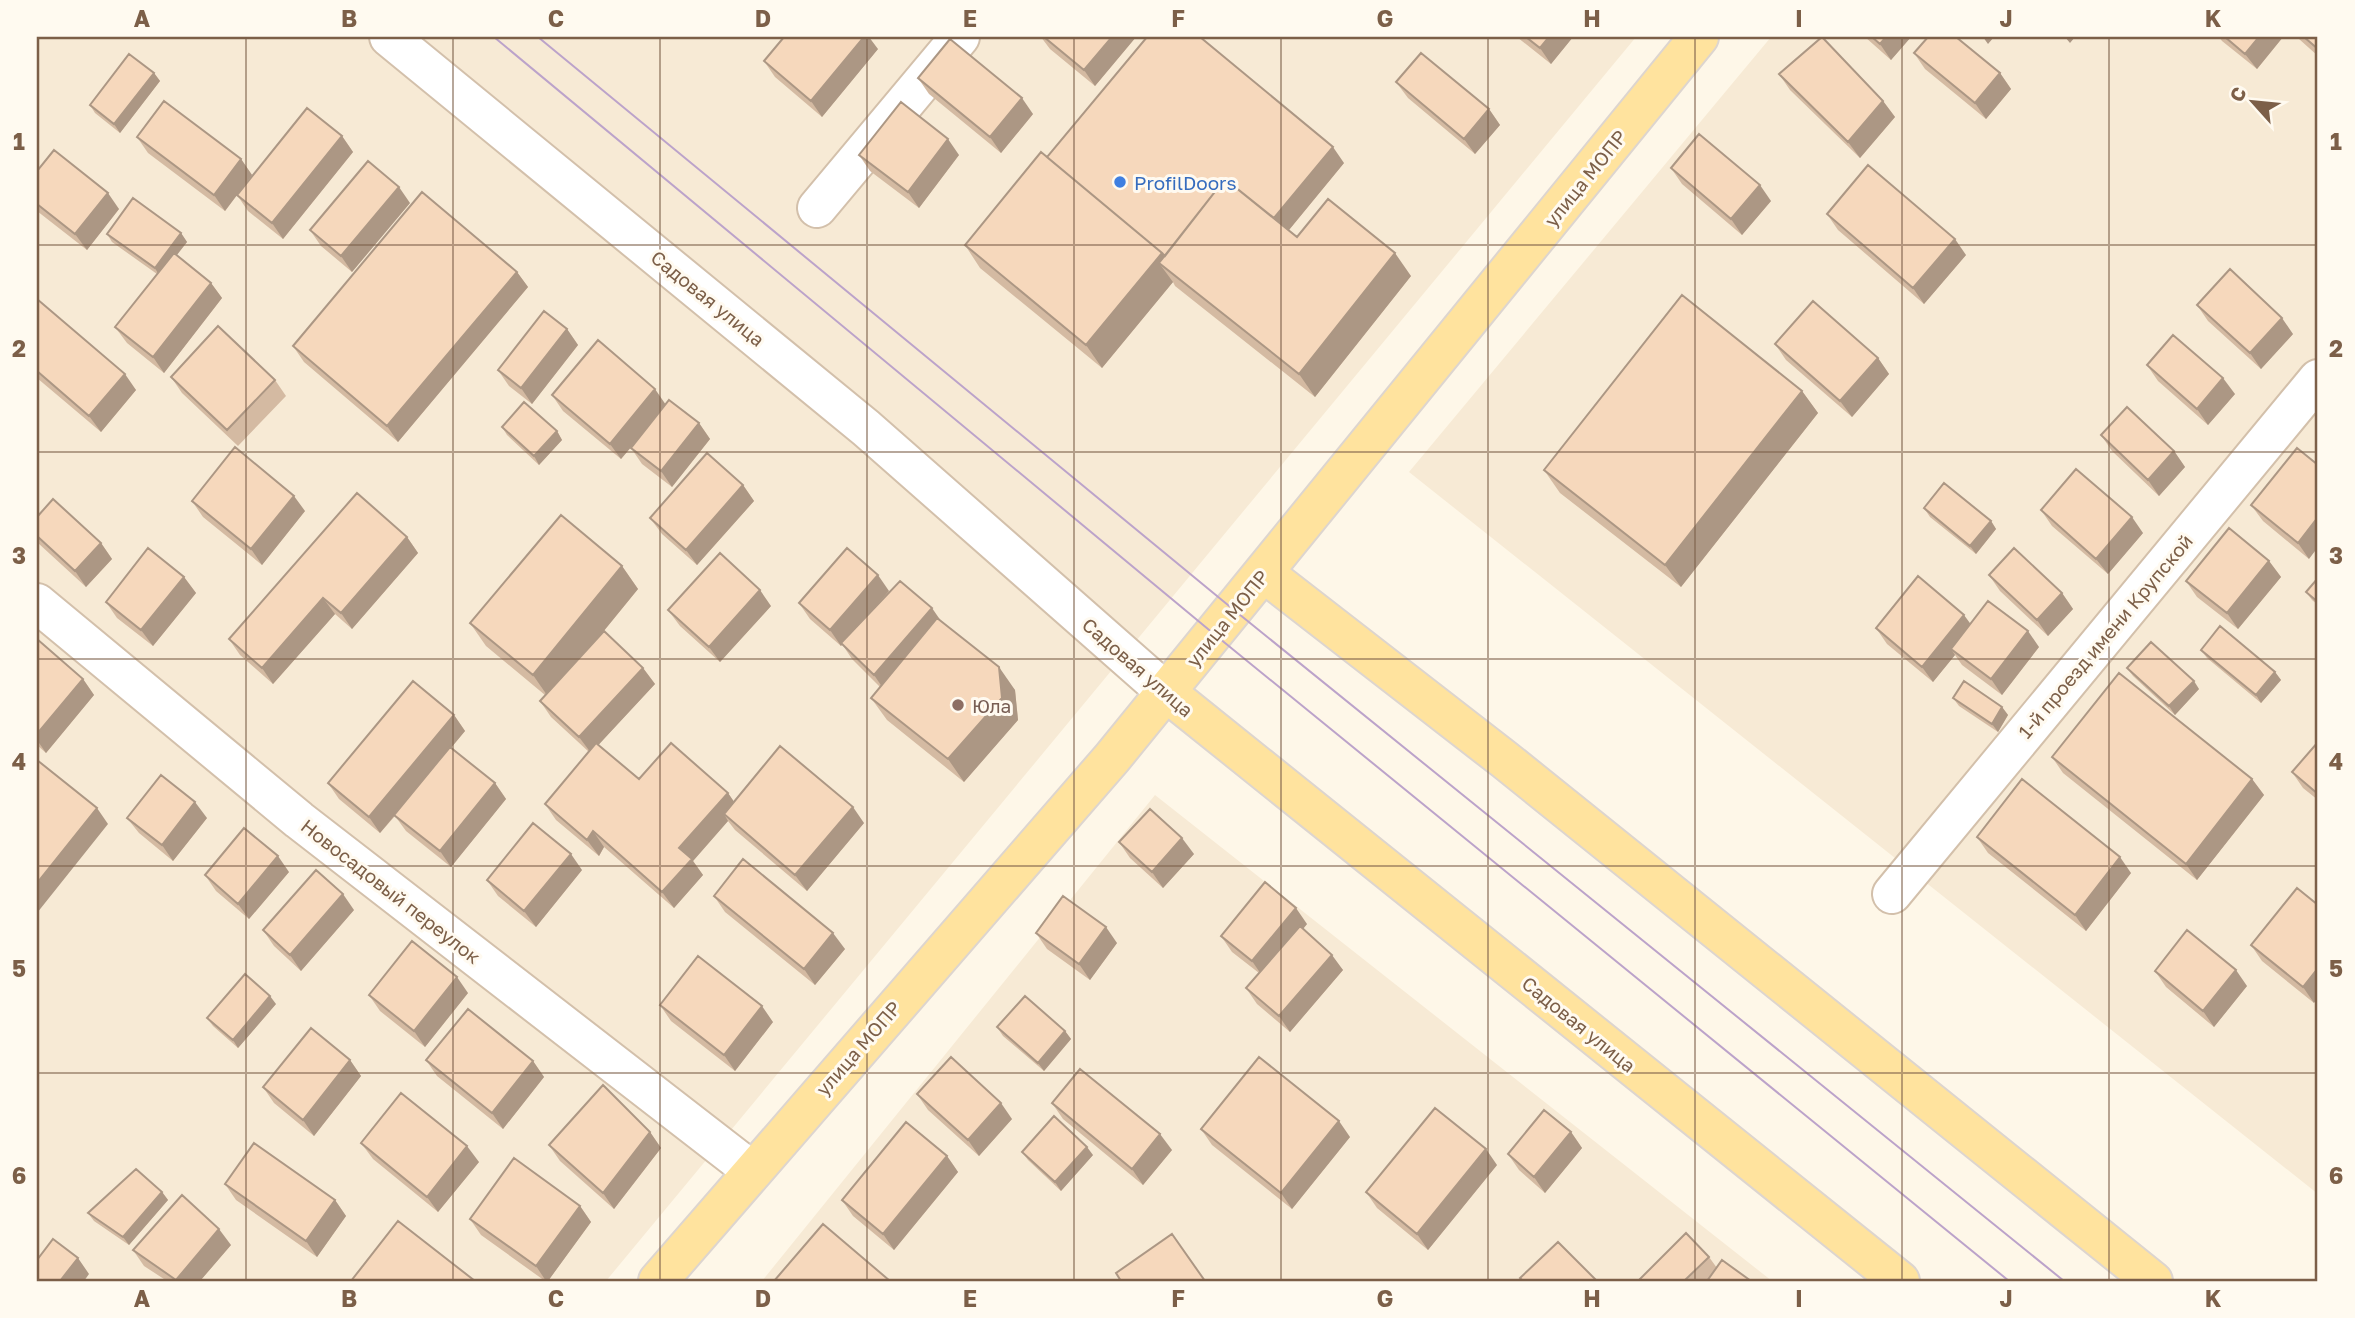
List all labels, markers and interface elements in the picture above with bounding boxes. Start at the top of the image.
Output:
text: A [134,4,151,32]
text: B [341,4,357,32]
text: C [548,4,564,32]
text: D [755,4,771,32]
text: E [963,4,977,32]
text: F [1171,4,1185,32]
text: G [1377,4,1393,32]
text: H [1583,4,1601,32]
text: I [1795,4,1803,32]
text: J [1999,4,2013,32]
text: K [2205,4,2222,32]
north arrow [2218,66,2288,136]
text: С [2224,83,2251,105]
street label: улица МОПР [1539,125,1631,231]
text: 1 [13,127,25,155]
text: 1 [2330,127,2342,155]
place label: ProfilDoors [1134,171,1237,194]
marker: ProfilDoors [1112,174,1128,190]
street label: Садовая улица [647,245,769,351]
text: 2 [12,334,26,362]
text: 2 [2329,334,2343,362]
street label: 1-й проезд имени Крупской [2013,529,2197,743]
text: 3 [12,541,26,569]
text: 3 [2329,541,2343,569]
street label: улица МОПР [1181,565,1273,671]
street label: Садовая улица [1078,613,1198,721]
place label: Юла [972,694,1011,717]
marker: Юла [950,697,966,713]
text: 4 [12,747,26,775]
text: 4 [2329,747,2343,775]
street label: Новосадовый переулок [297,814,485,968]
text: 5 [12,954,26,982]
text: 5 [2329,954,2343,982]
street label: Садовая улица [1518,971,1640,1077]
street label: улица МОПР [811,996,905,1100]
text: 6 [12,1161,26,1189]
text: 6 [2329,1161,2343,1189]
text: A [134,1284,151,1312]
text: B [341,1284,357,1312]
text: C [548,1284,564,1312]
text: D [755,1284,771,1312]
text: E [963,1284,977,1312]
text: F [1171,1284,1185,1312]
text: G [1377,1284,1393,1312]
text: H [1583,1284,1601,1312]
text: I [1795,1284,1803,1312]
text: J [1999,1284,2013,1312]
text: K [2205,1284,2222,1312]

